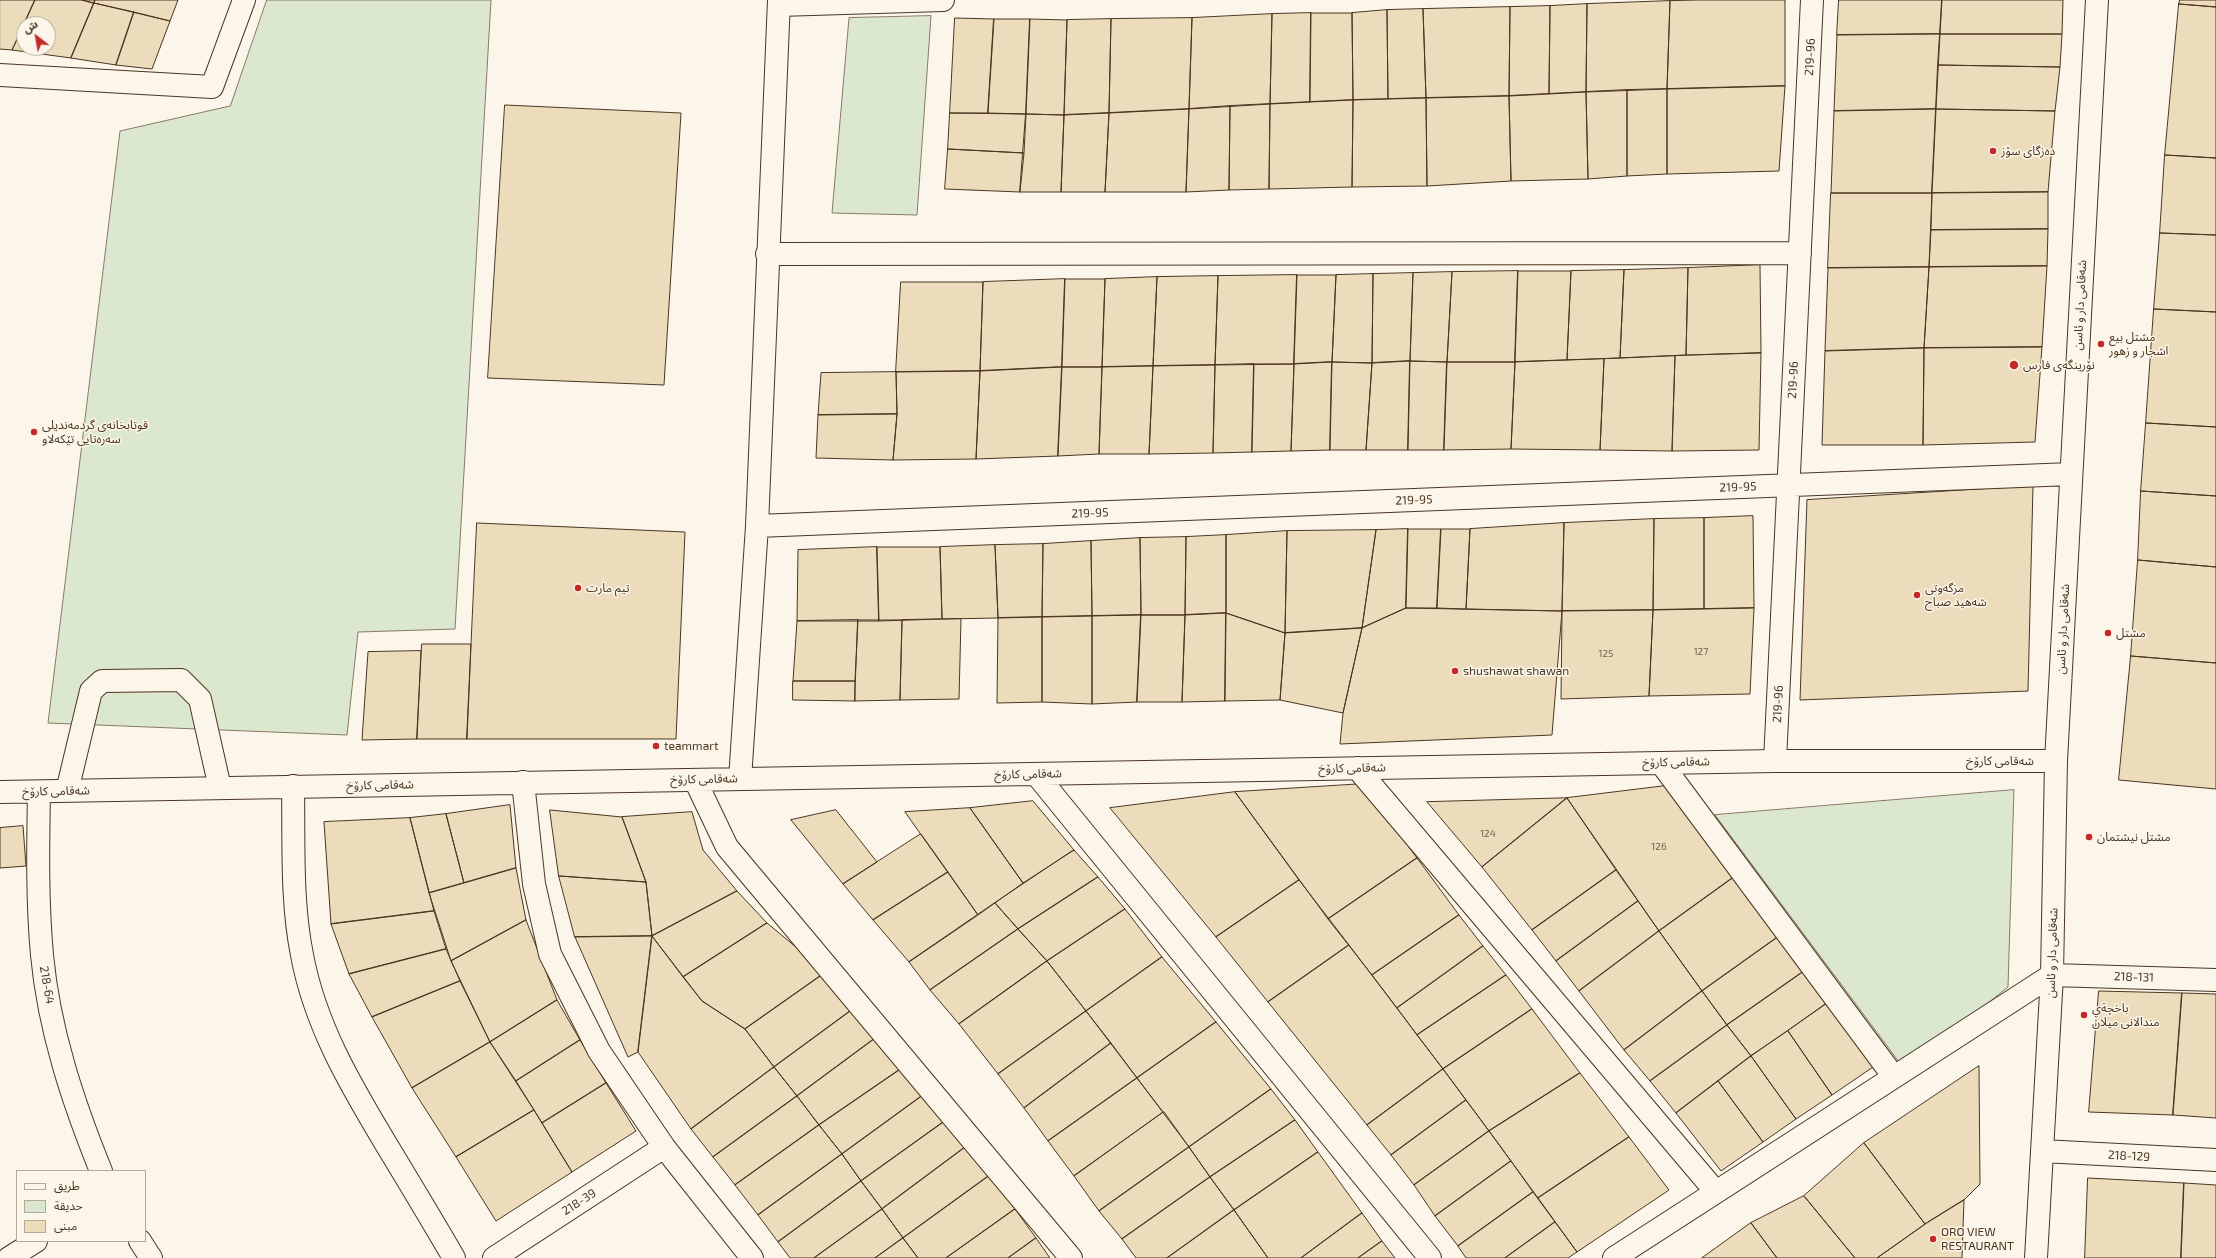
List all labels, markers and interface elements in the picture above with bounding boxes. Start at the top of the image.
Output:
north arrow [16,16,56,56]
text: ش [20,17,40,36]
street label: 219-96 [1802,38,1818,76]
place label: دەزگای سۆز [2001,144,2055,158]
marker: دەزگای سۆز [1988,146,1998,156]
street label: شەقامی دار و ئاسن [2070,259,2090,351]
place label: مشتل بيع اشجار و زهور [2109,330,2168,358]
marker: مشتل بيع اشجار و زهور [2096,339,2106,349]
place label: نۆرینگەی فارس [2023,358,2095,372]
marker: نۆرینگەی فارس [2008,359,2020,371]
street label: 219-96 [1785,361,1801,399]
place label: قوتابخانەی گردمەندیلی سەرەتایی تێكەلاو [42,418,148,446]
marker: قوتابخانەی گردمەندیلی سەرەتایی تێكەلاو [29,427,39,437]
street label: 219-95 [1719,479,1757,495]
street label: 219-95 [1395,492,1433,508]
street label: 219-95 [1071,505,1109,521]
place label: تيم مارت [586,581,630,595]
place label: مزگه‌وتی شه‌هید صباح [1925,581,1987,609]
marker: تيم مارت [573,583,583,593]
street label: شەقامی دار و ئاسن [2053,583,2073,675]
marker: مزگه‌وتی شه‌هید صباح [1912,590,1922,600]
place label: مشتل [2116,626,2146,640]
marker: مشتل [2103,628,2113,638]
house number: 127 [1694,646,1708,658]
house number: 125 [1599,648,1613,660]
place label: shushawat shawan [1463,664,1569,678]
marker: shushawat shawan [1450,666,1460,676]
street label: 219-96 [1770,685,1786,723]
place label: teammart [664,739,719,753]
marker: teammart [651,741,661,751]
street label: شەقامی کارۆخ [1642,754,1710,770]
street label: شەقامی کارۆخ [1966,754,2034,768]
street label: شەقامی کارۆخ [1318,760,1386,776]
street label: شەقامی کارۆخ [994,766,1062,782]
street label: شەقامی کارۆخ [670,771,738,787]
street label: شەقامی کارۆخ [346,777,414,793]
street label: شەقامی کارۆخ [22,783,90,799]
house number: 124 [1480,828,1496,840]
place label: مشتل نيشتمان [2097,830,2170,844]
marker: مشتل نيشتمان [2084,832,2094,842]
house number: 126 [1651,841,1667,853]
street label: شەقامی دار و ئاسن [2043,908,2061,998]
street label: 218-64 [37,965,57,1005]
street label: 218-131 [2114,969,2154,985]
place label: باخچةي مندالانى ميلان [2092,1001,2160,1029]
marker: باخچةي مندالانى ميلان [2079,1010,2089,1020]
street label: 218-129 [2108,1148,2150,1164]
legend [16,1170,146,1242]
text: طريق [54,1178,80,1192]
street label: 218-39 [559,1186,599,1218]
text: حديقة [54,1198,83,1212]
text: مبنى [54,1218,77,1232]
place label: ORO VIEW RESTAURANT [1941,1225,2014,1253]
marker: ORO VIEW RESTAURANT [1928,1234,1938,1244]

